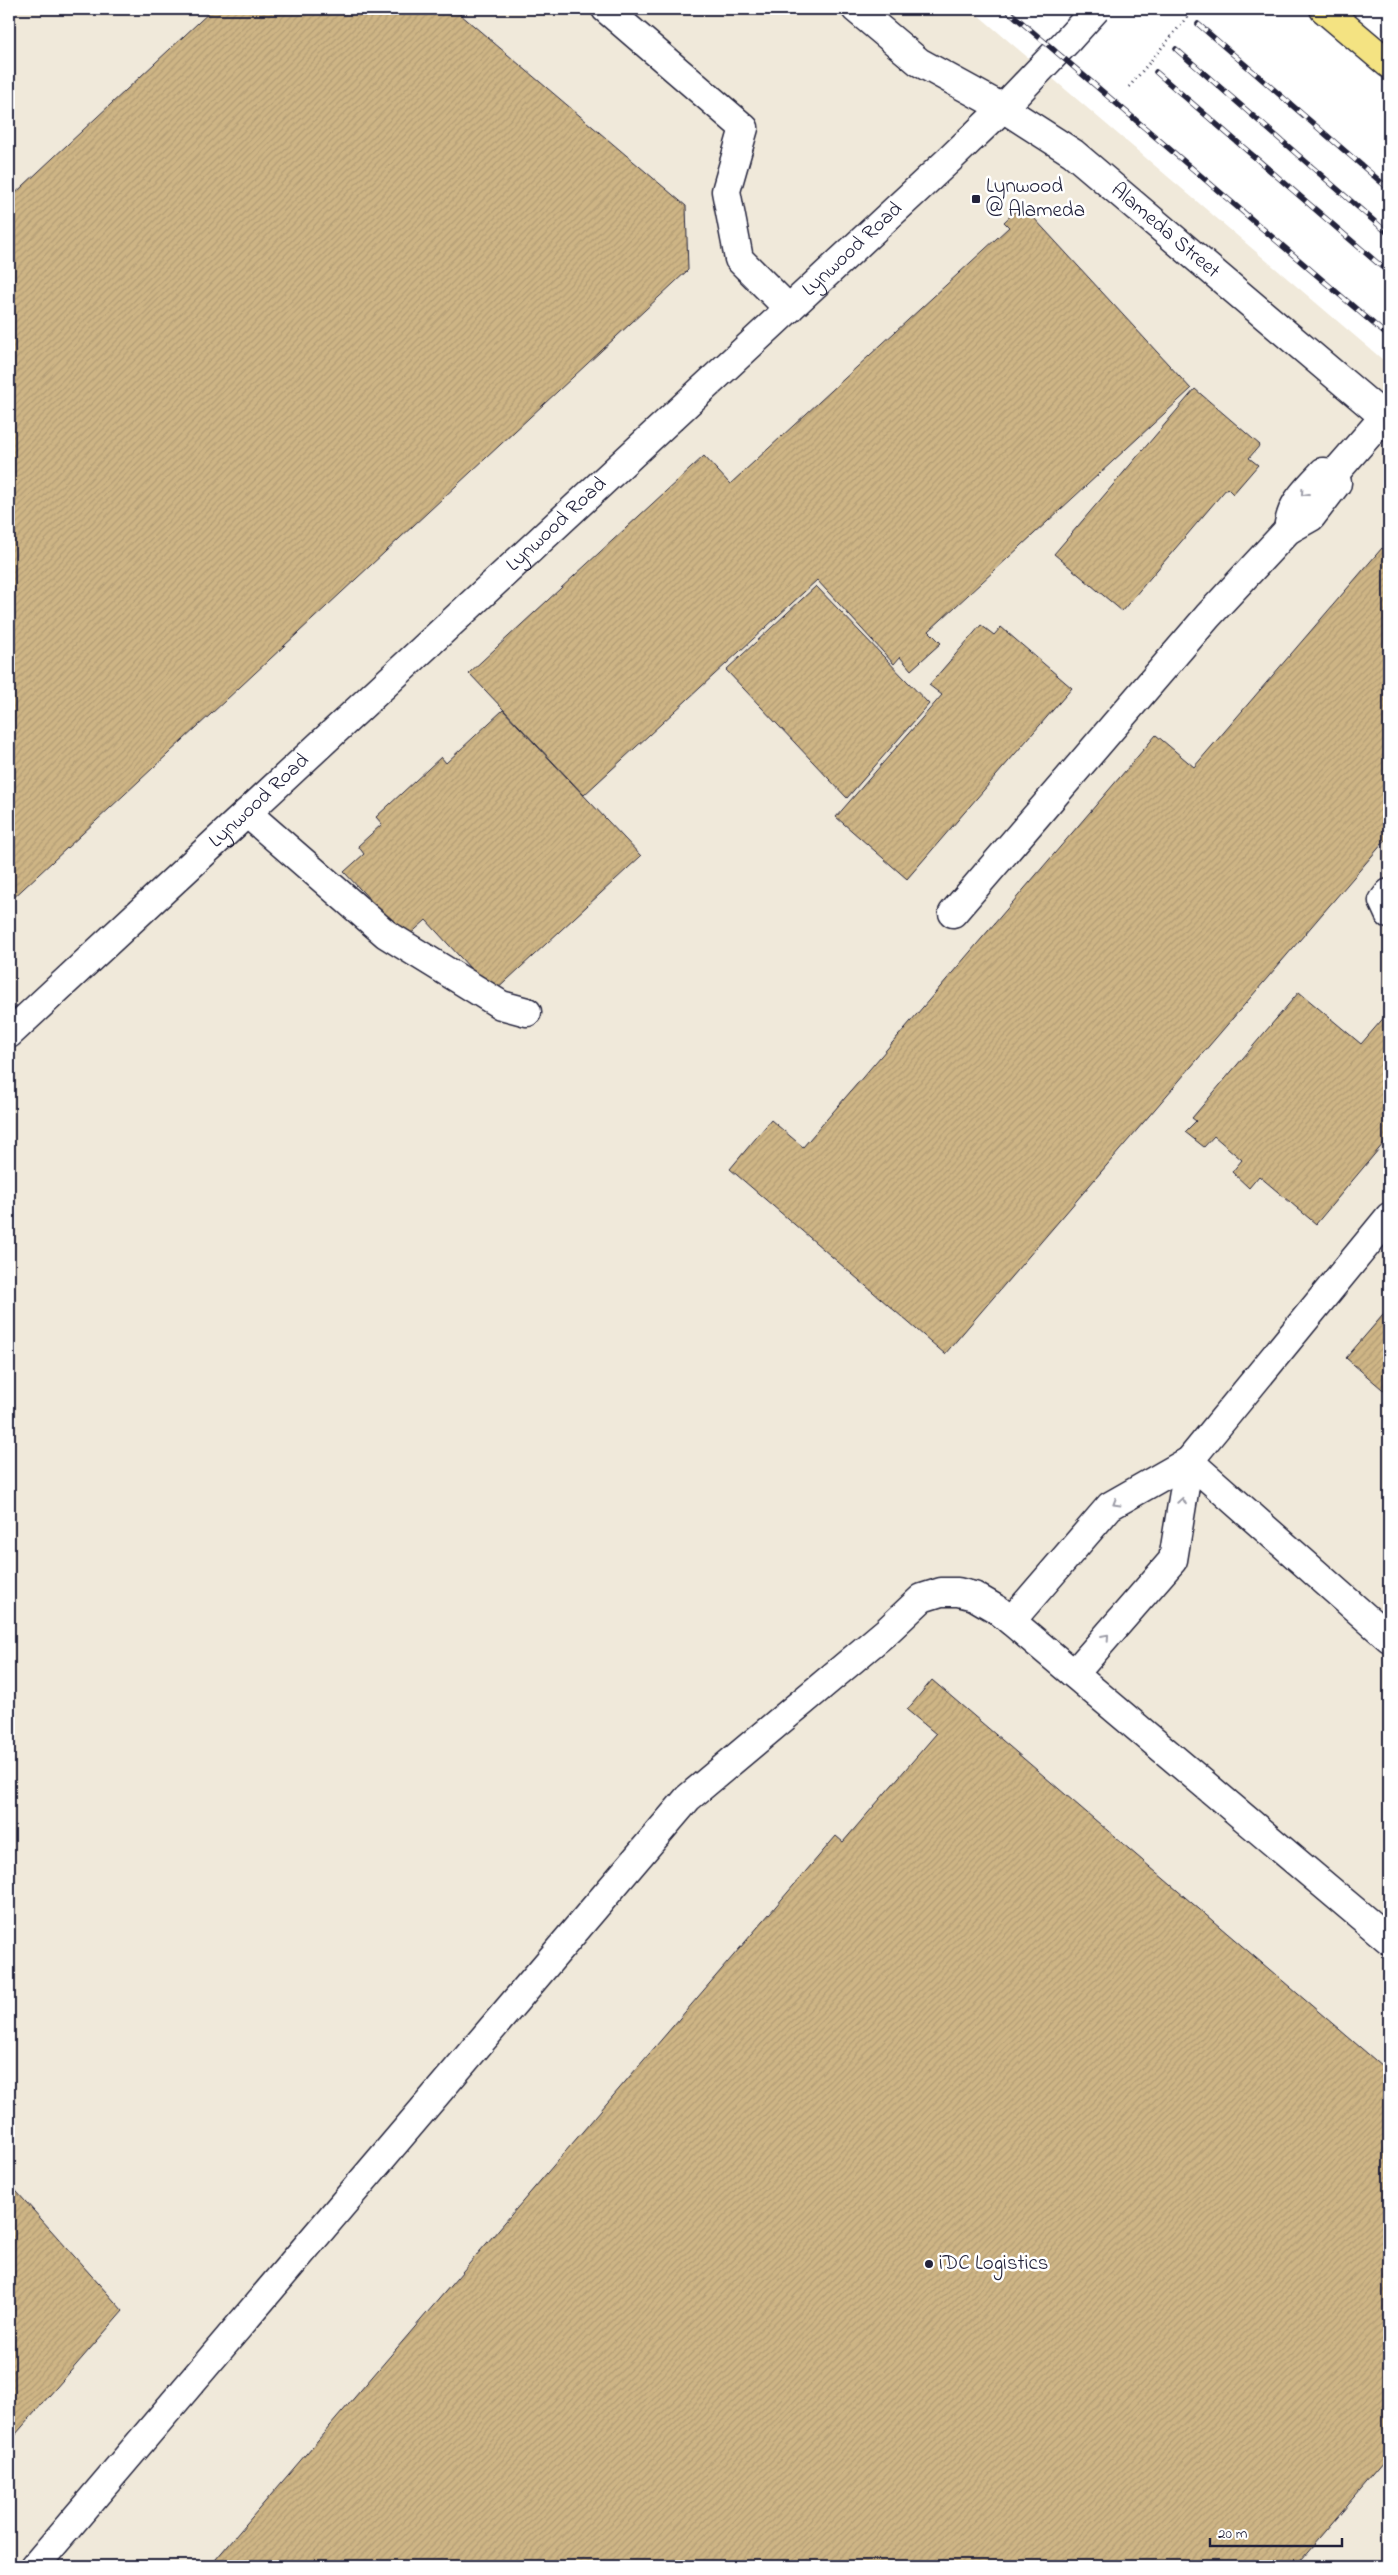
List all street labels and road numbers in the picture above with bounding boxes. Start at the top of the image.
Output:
street label: Alameda Street [1104,176,1226,286]
street label: Lynwood Road [796,195,910,304]
street label: Lynwood Road [500,470,614,579]
street label: Lynwood Road [202,746,317,856]

